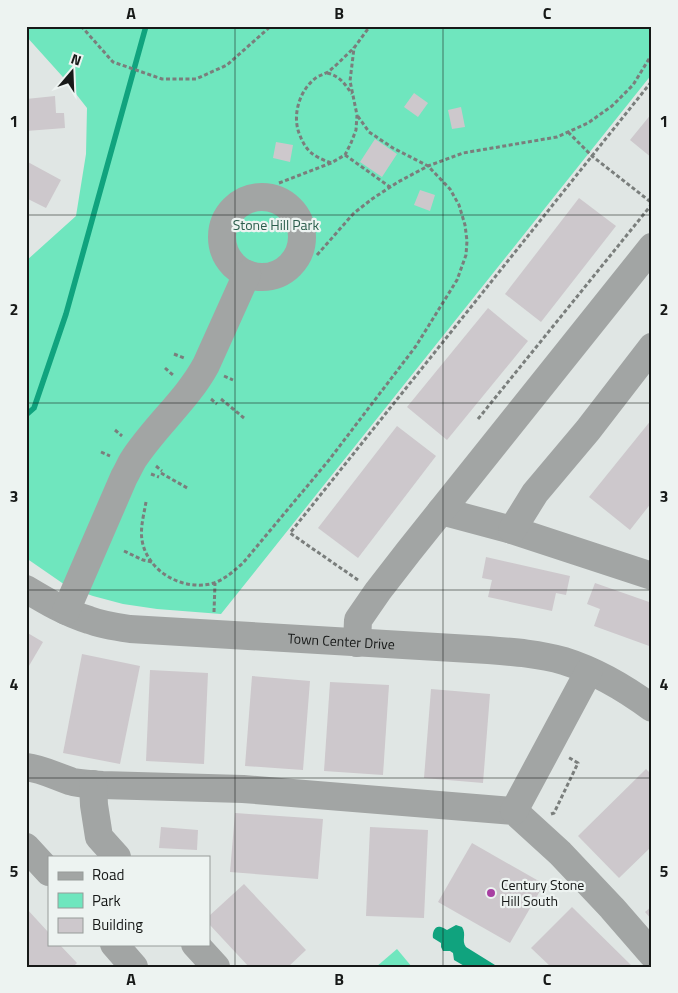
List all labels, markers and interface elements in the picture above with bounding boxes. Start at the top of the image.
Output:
text: A [126,1,136,25]
text: B [334,1,344,25]
text: C [543,1,552,25]
north arrow [48,48,98,98]
text: N [68,48,84,71]
text: 1 [10,109,18,133]
text: 1 [660,109,668,133]
park label: Stone Hill Park [233,214,319,235]
text: 2 [10,297,18,321]
text: 2 [660,297,668,321]
text: 3 [10,484,18,508]
text: 3 [660,484,668,508]
street label: Town Center Drive [287,627,395,655]
text: 4 [10,672,19,696]
text: 4 [660,672,669,696]
legend [48,856,210,946]
text: 5 [10,859,19,883]
text: 5 [660,859,669,883]
text: Road [92,863,124,886]
place label: Century Stone Hill South [501,874,584,911]
marker: Century Stone Hill South [485,887,497,899]
text: Park [92,889,121,912]
text: Building [92,913,143,936]
text: A [126,967,136,991]
text: B [334,967,344,991]
text: C [543,967,552,991]

